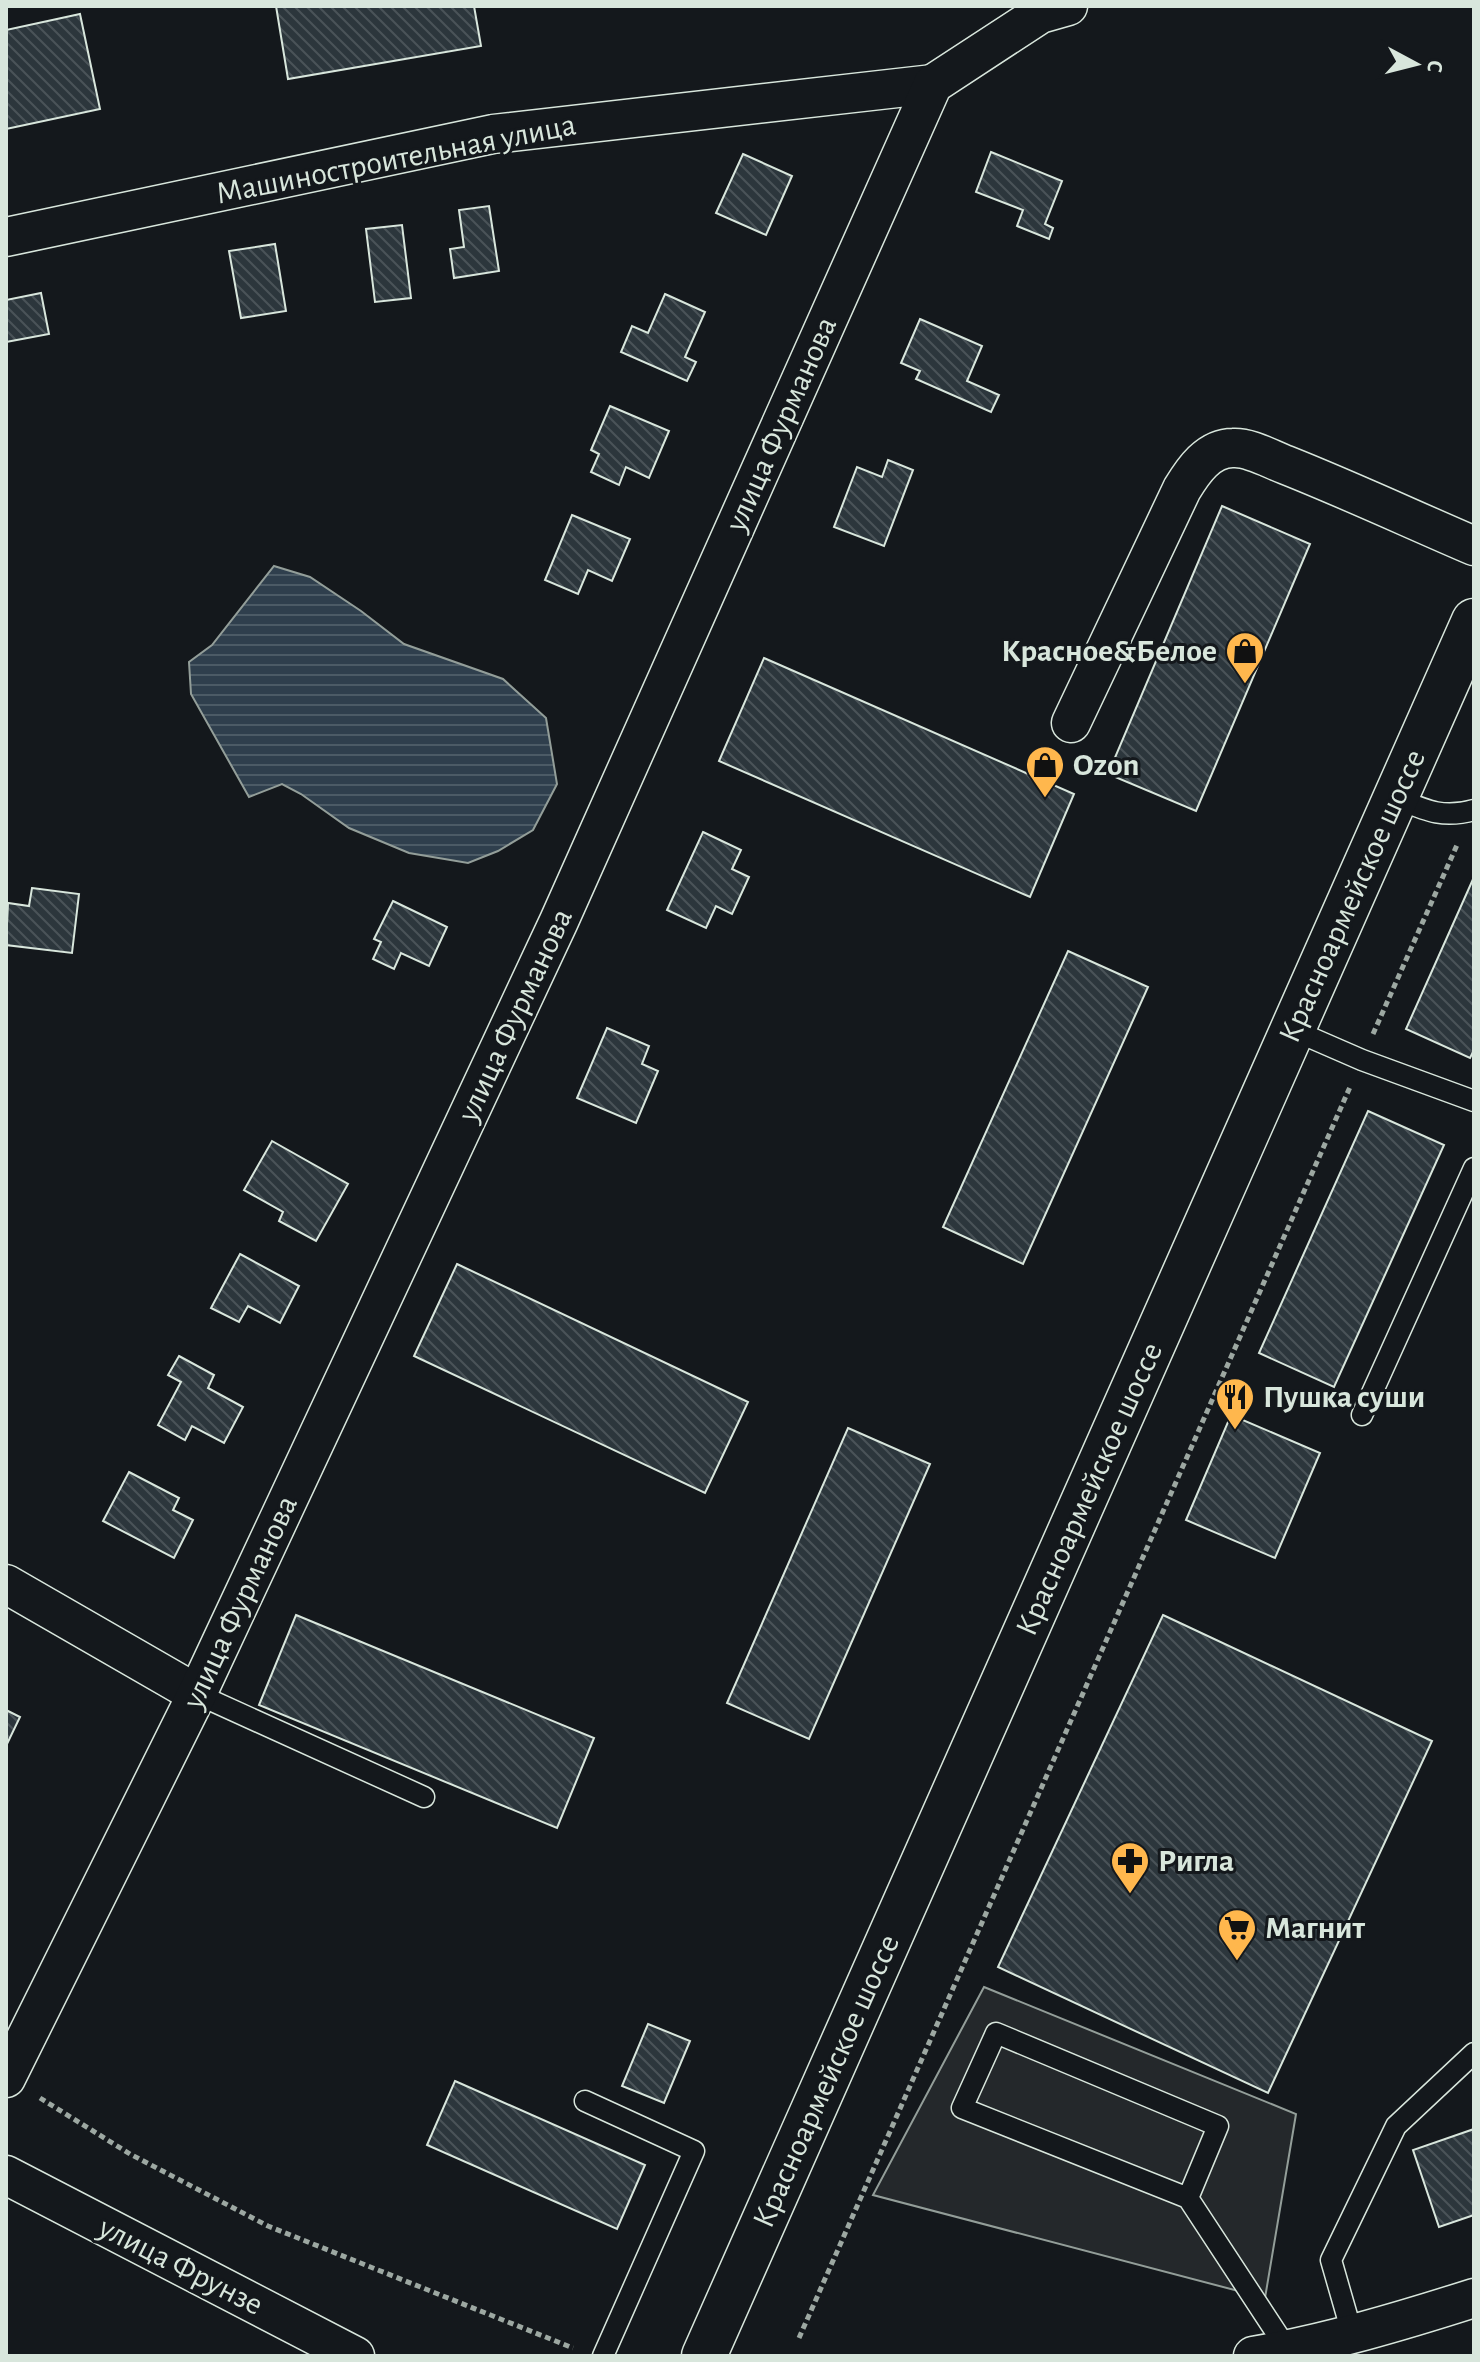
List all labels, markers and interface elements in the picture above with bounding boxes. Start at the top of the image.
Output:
north arrow [1376,24,1456,104]
text: С [1423,59,1447,74]
street label: Машиностроительная улица [213,108,579,210]
street label: улица Фурманова [719,312,843,537]
shop icon: Красное&Белое [1224,630,1266,685]
place label: Красное&Белое [1001,635,1217,667]
shop icon: Ozon [1024,744,1066,799]
street label: Красноармейское шоссе [1273,745,1431,1047]
place label: Ozon [1073,749,1139,781]
street label: улица Фурманова [451,904,578,1127]
street label: Красноармейское шоссе [1010,1338,1168,1640]
restaurant icon: Пушка суши [1214,1376,1256,1431]
place label: Пушка суши [1263,1381,1425,1413]
street label: улица Фурманова [176,1491,303,1714]
pharmacy icon: Ригла [1109,1840,1151,1895]
place label: Ригла [1158,1845,1234,1877]
supermarket icon: Магнит [1216,1907,1258,1962]
place label: Магнит [1265,1912,1365,1944]
street label: Красноармейское шоссе [747,1930,905,2232]
street label: улица Фрунзе [93,2211,268,2321]

